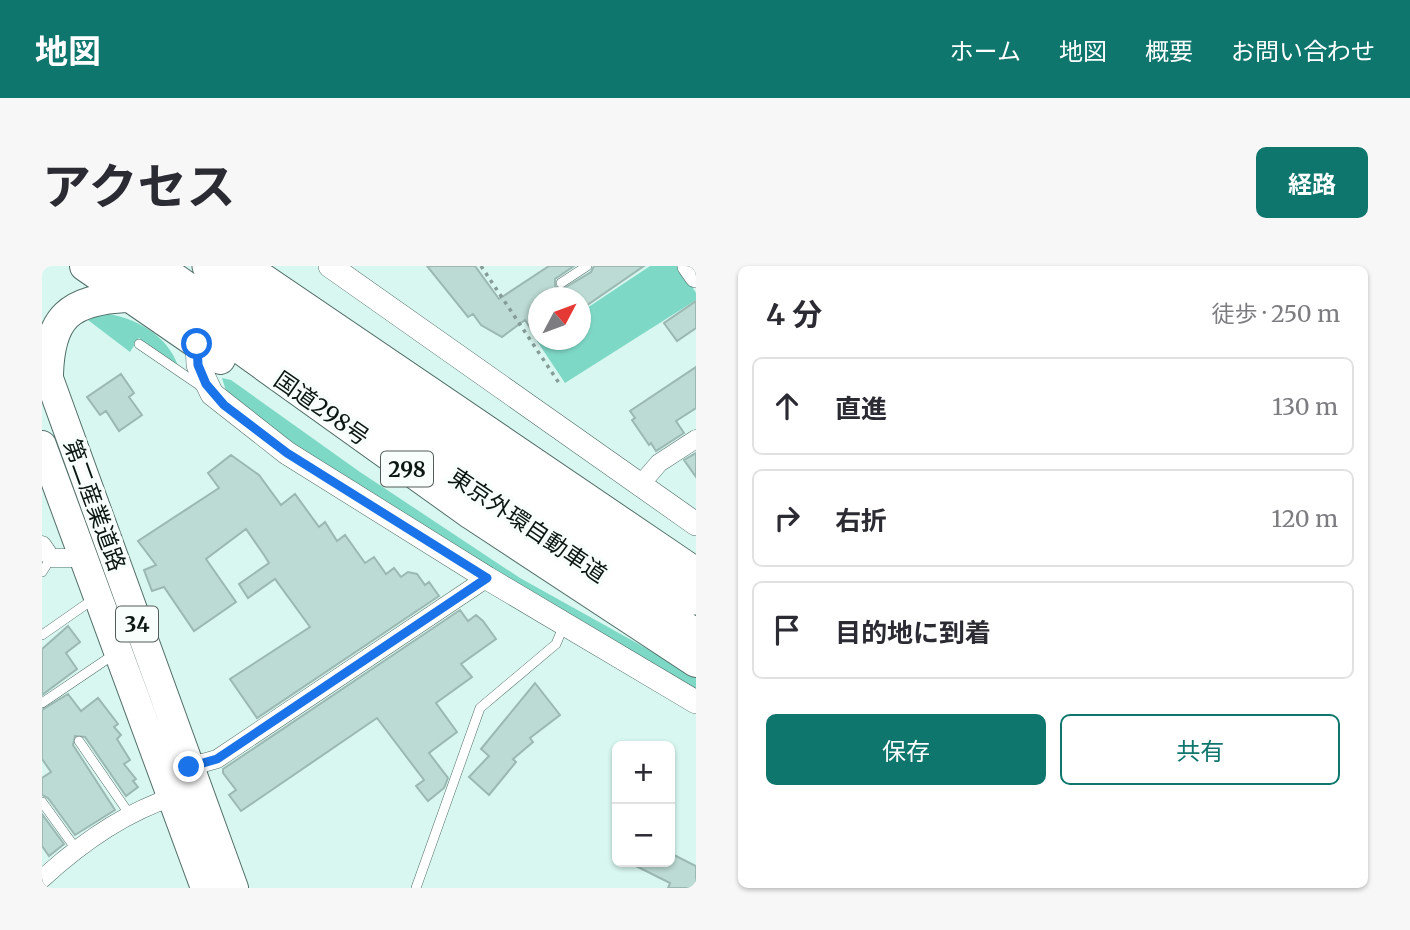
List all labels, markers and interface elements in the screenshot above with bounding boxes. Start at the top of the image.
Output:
text: 地図 [35,31,101,72]
text: ホーム [950,36,1021,67]
text: 地図 [1059,36,1107,67]
text: 概要 [1145,36,1193,67]
text: お問い合わせ [1231,36,1375,67]
button: 経路 [1256,147,1368,218]
text: アクセス [42,156,236,217]
north arrow [528,287,591,350]
text: 4 分 [766,295,822,333]
text: 徒歩 · 250 m [1212,299,1340,328]
route start [181,328,212,359]
street label: 国道298号 [269,365,375,451]
icon: ahead [768,387,806,425]
text: 直進 [835,392,887,425]
text: 130 m [1272,392,1338,421]
street label: 第二産業道路 [58,435,132,575]
road number: 298 [381,452,433,486]
street label: 東京外環自動車道 [444,462,612,588]
icon: right [768,499,806,537]
text: 右折 [835,504,887,537]
text: 120 m [1272,504,1338,533]
road number: 34 [116,606,158,642]
icon: arrive [768,611,806,649]
text: 目的地に到着 [835,616,991,649]
button: 保存 [766,714,1046,785]
button: 共有 [1060,714,1340,785]
map controls [612,741,675,867]
button: + [612,741,675,804]
route end [173,751,204,782]
button: − [612,804,675,867]

